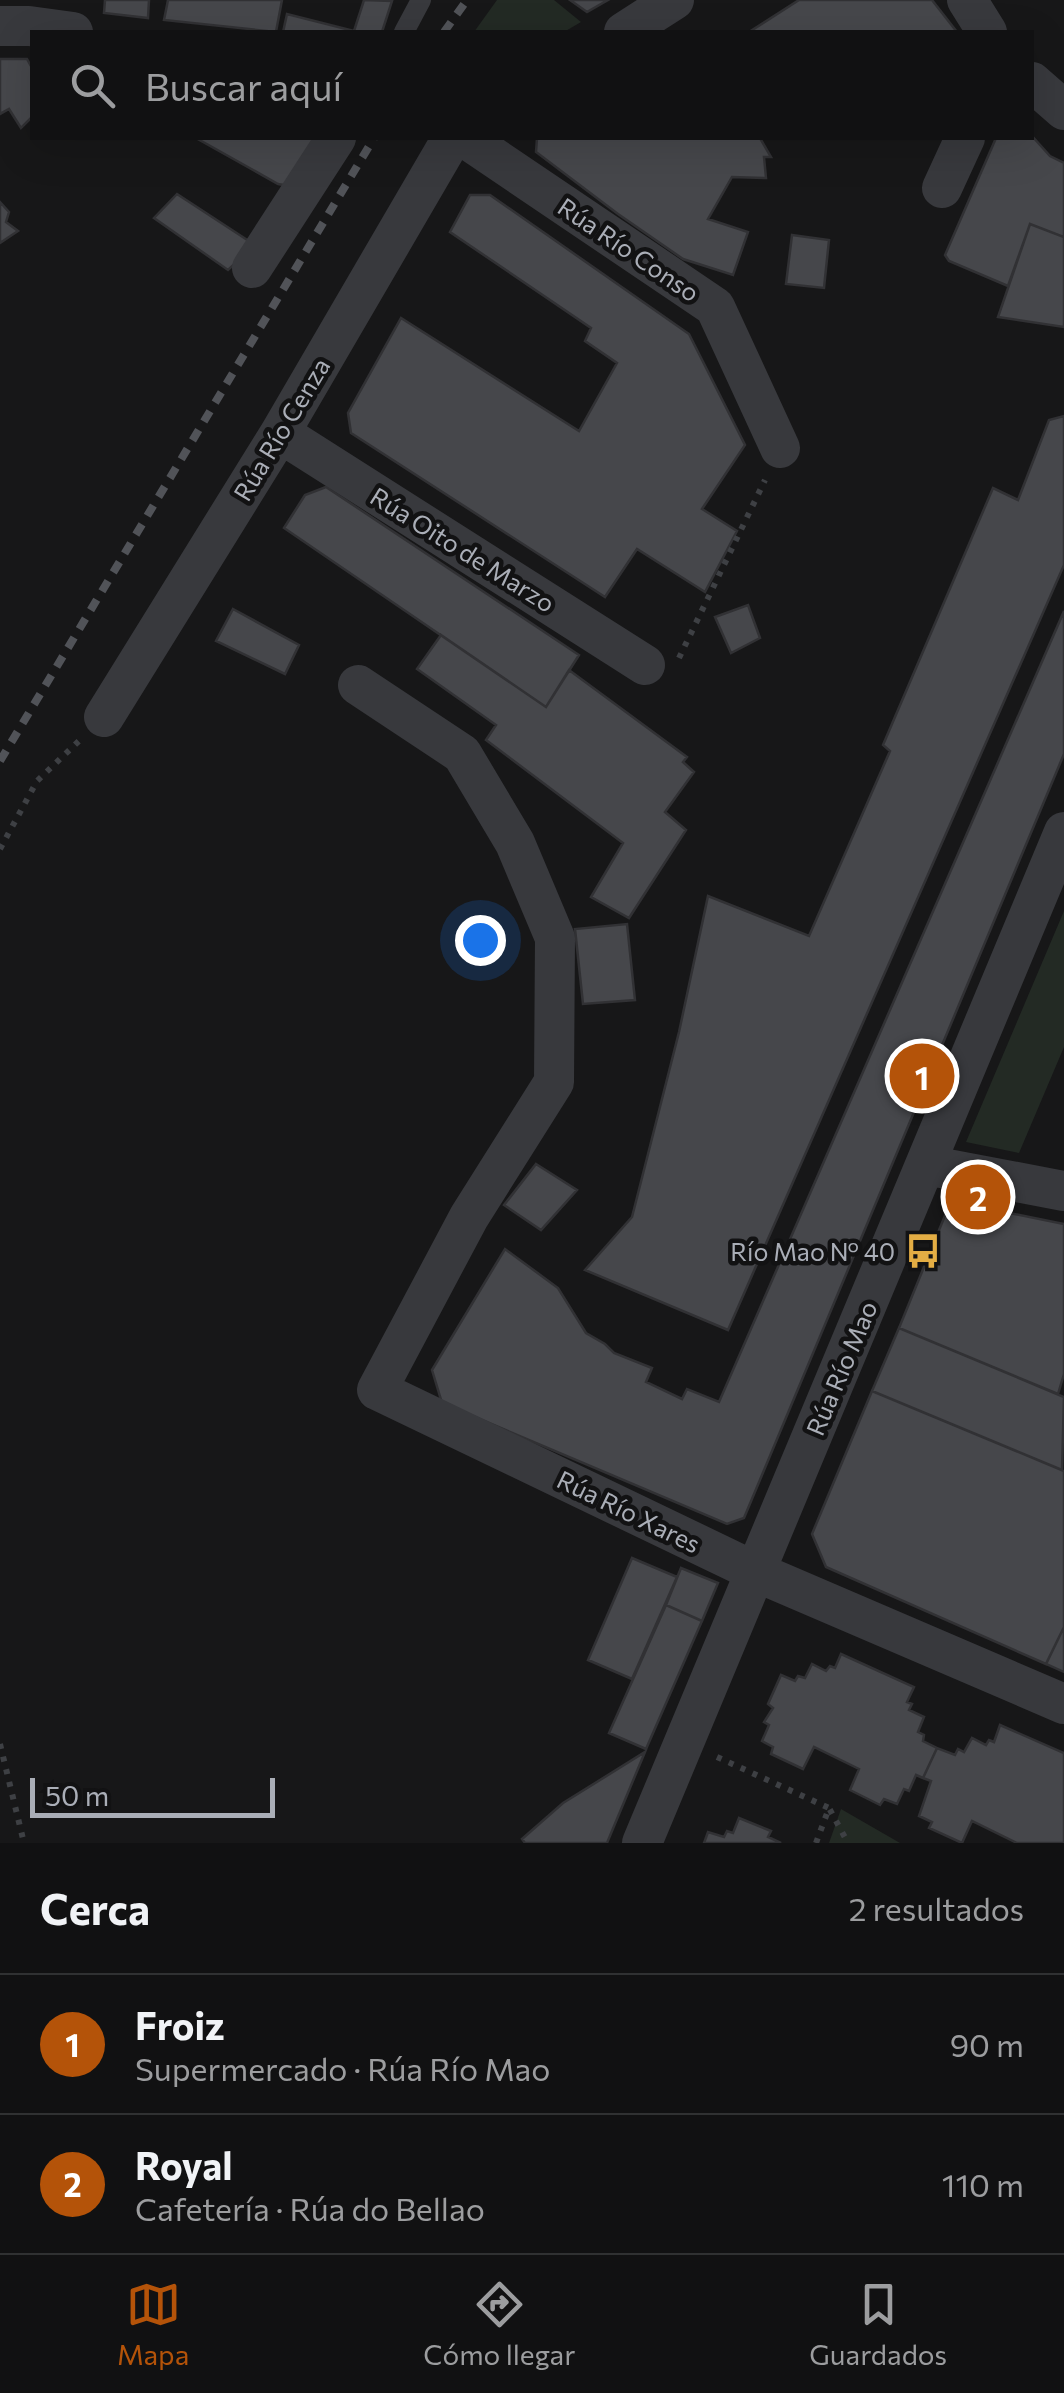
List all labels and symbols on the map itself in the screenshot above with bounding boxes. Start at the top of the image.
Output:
street label: Rúa Río Conso [553,191,705,307]
street label: Rúa Río Cenza [227,352,335,506]
street label: Rúa Oito de Marzo [365,480,561,618]
your location [455,915,506,966]
pin: 1 [890,1038,954,1114]
pin: 2 [946,1160,1010,1234]
bus stop icon: Río Mao Nº 40 [904,1232,942,1270]
place label: Río Mao Nº 40 [730,1236,895,1266]
street label: Rúa Río Mao [799,1296,883,1440]
street label: Rúa Río Xares [553,1463,705,1559]
scale bar [30,1773,275,1818]

